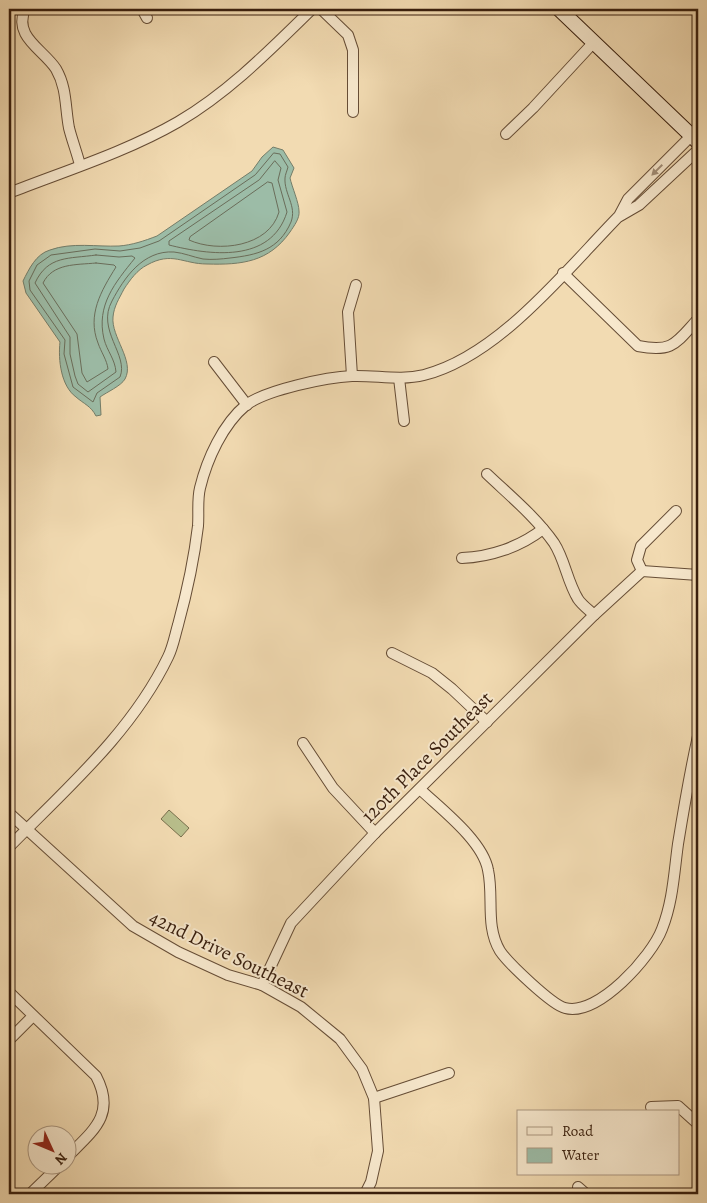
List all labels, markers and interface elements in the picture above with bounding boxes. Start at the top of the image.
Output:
one-way arrow [651,164,663,176]
street label: 120th Place Southeast [355,685,499,829]
street label: 42nd Drive Southeast [145,904,314,1005]
legend [517,1110,680,1176]
text: Road [562,1121,594,1141]
north arrow [28,1126,78,1176]
text: Water [561,1145,599,1165]
text: N [51,1148,71,1169]

